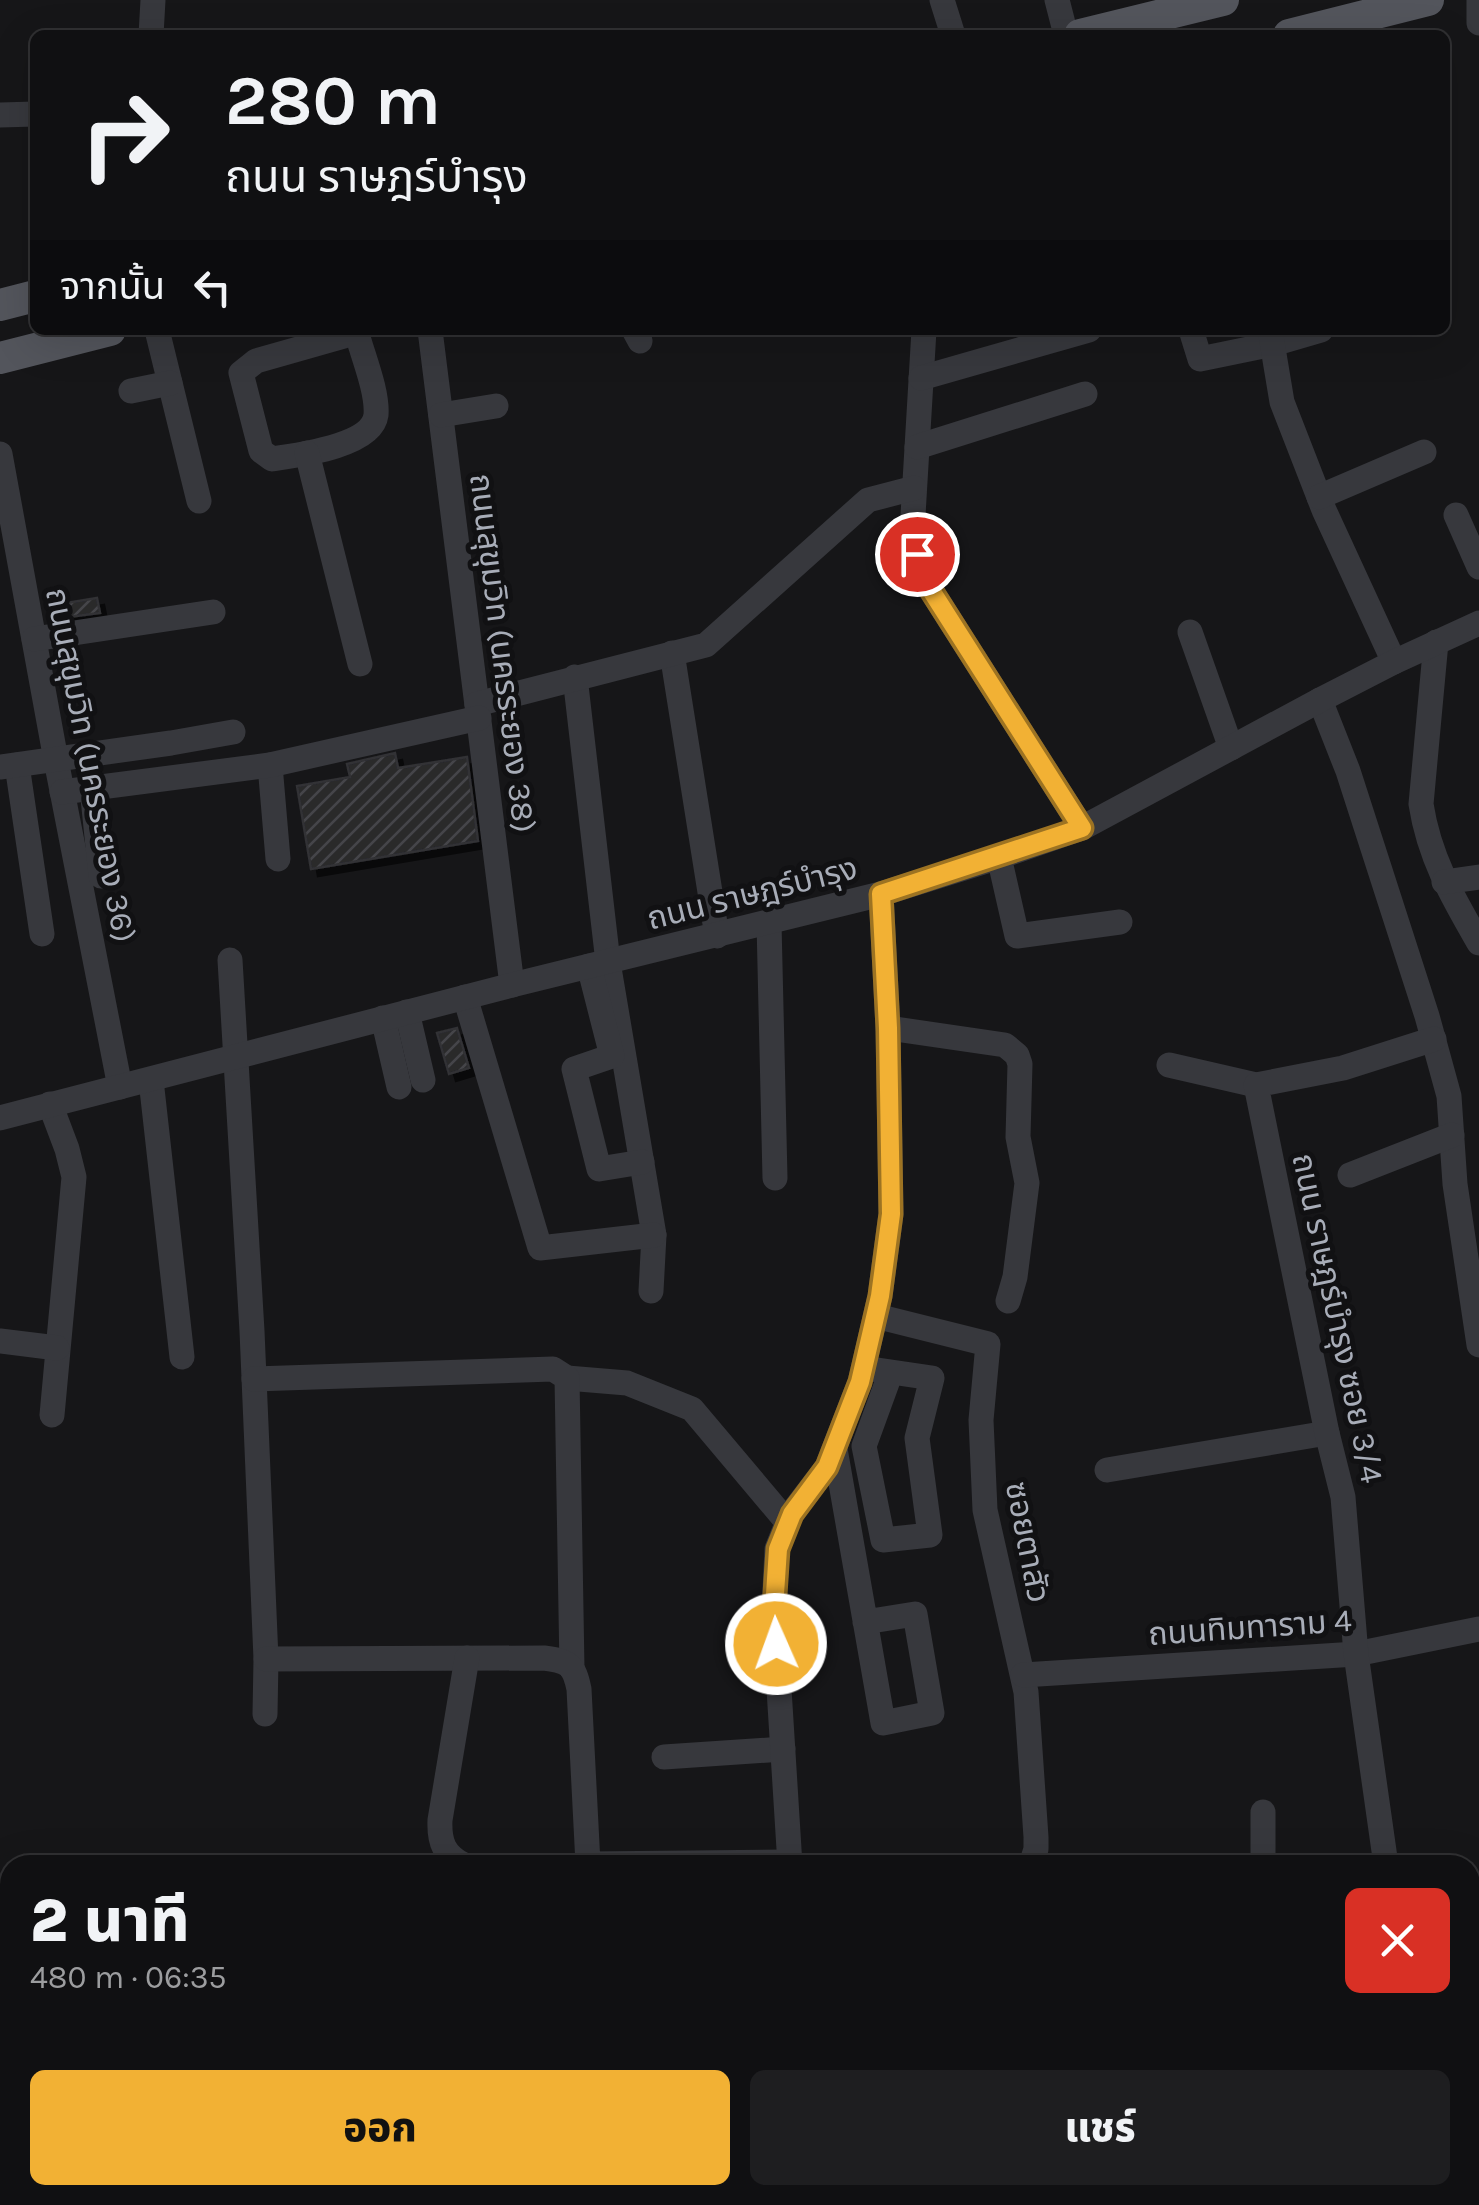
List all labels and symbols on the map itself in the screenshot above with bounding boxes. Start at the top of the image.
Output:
street label: ถนนสุขุมวิท (นครระยอง 38) [462,471,543,835]
pin [875,512,960,597]
street label: ถนนสุขุมวิท (นครระยอง 36) [38,585,143,945]
street label: ถนน ราษฎร์บำรุง [643,850,861,937]
street label: ถนน ราษฎร์บำรุง ซอย 3/4 [1284,1150,1391,1486]
street label: ซอยตาสัว [998,1478,1057,1606]
position arrow [724,1592,828,1696]
street label: ถนนทิมทาราม 4 [1147,1602,1353,1653]

